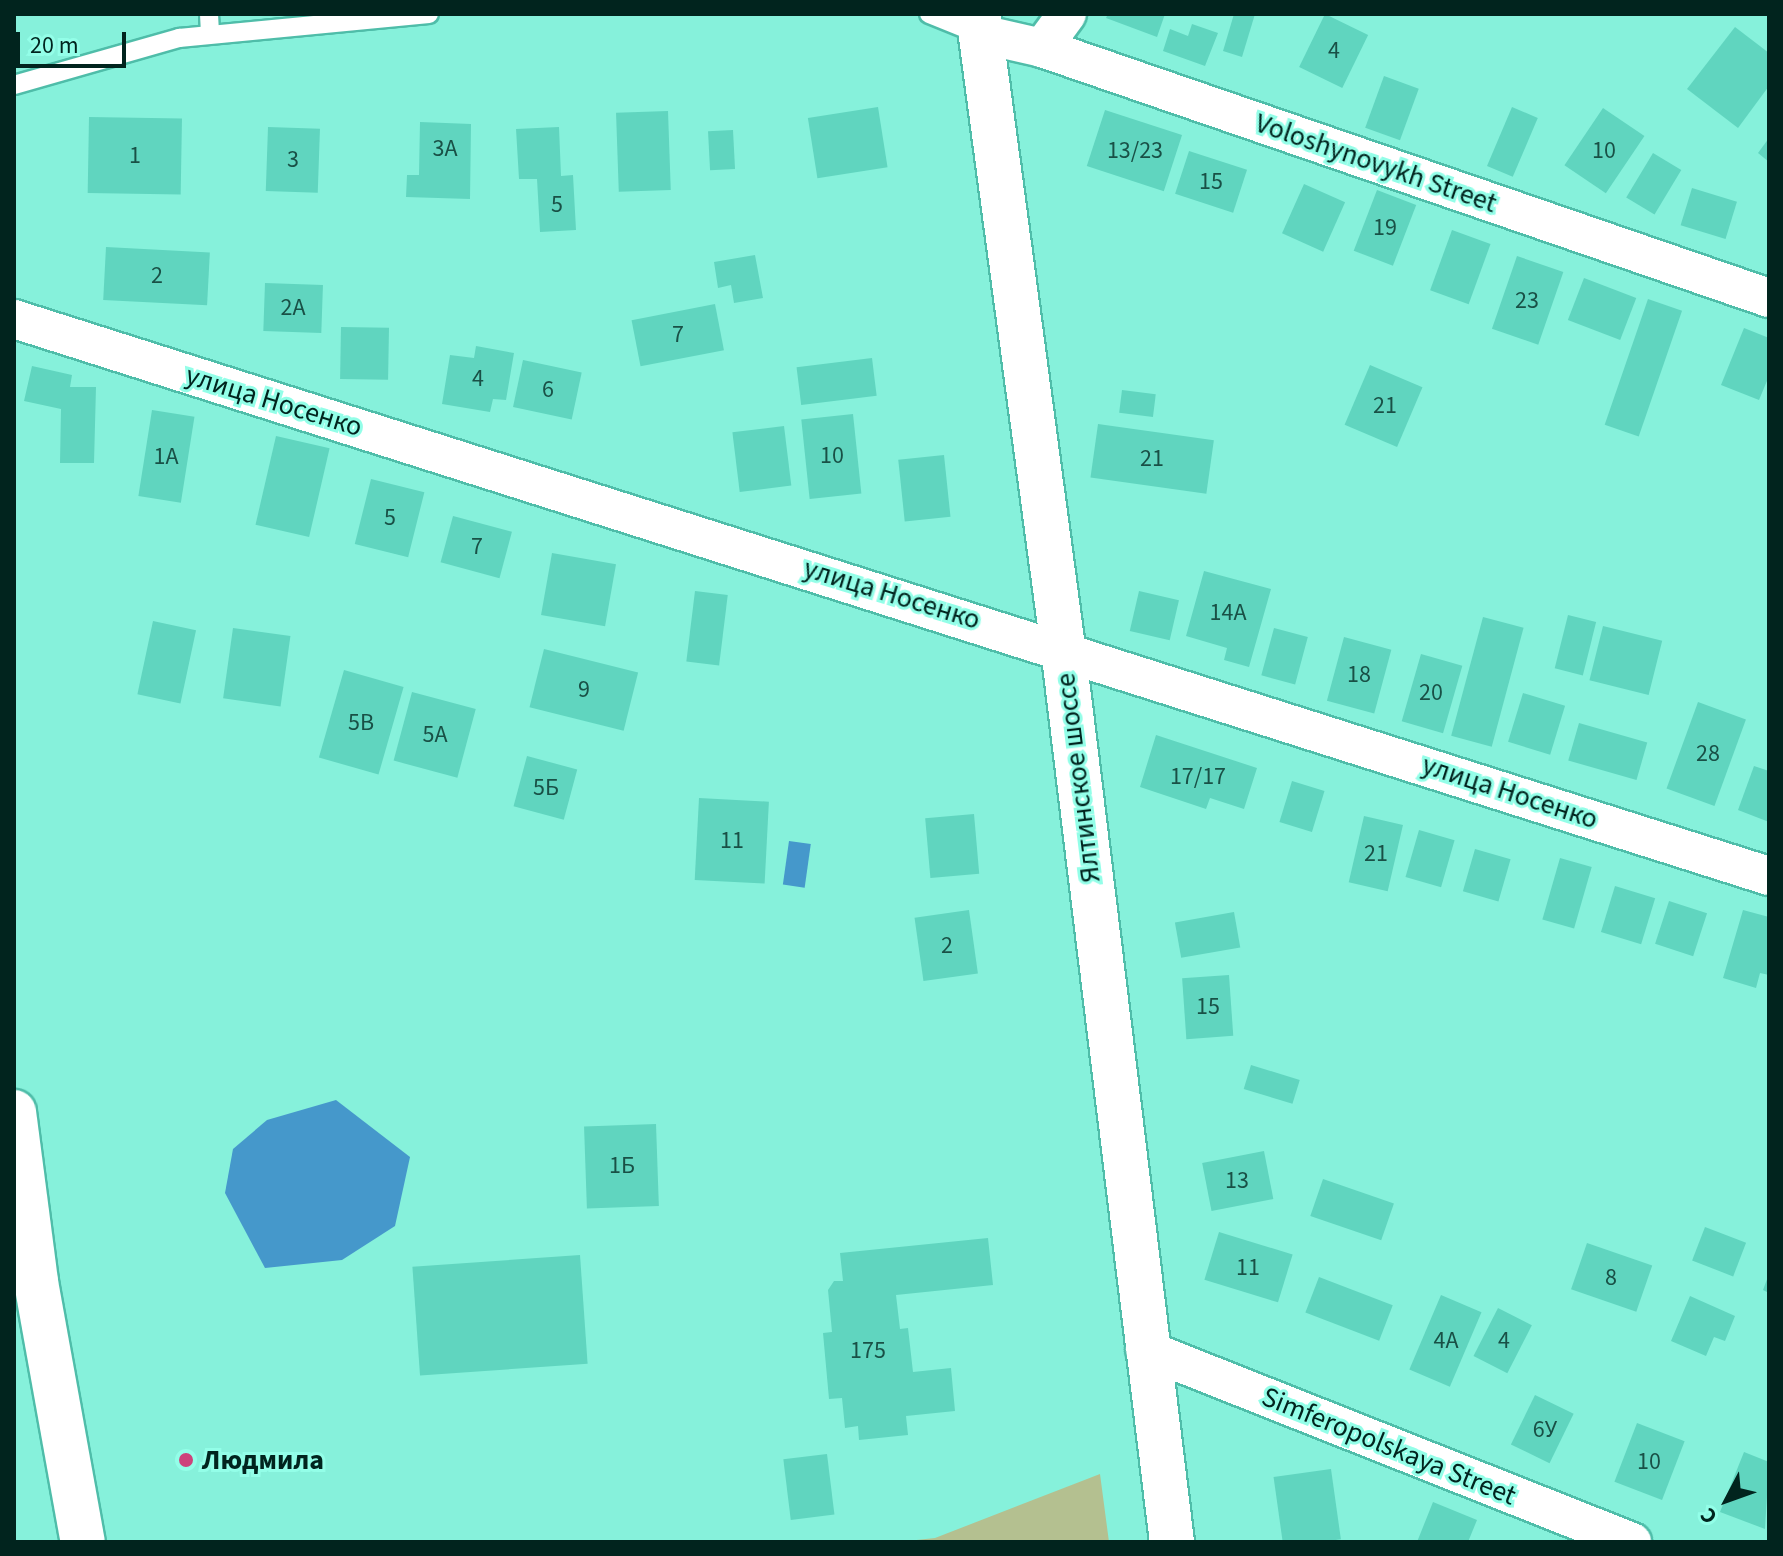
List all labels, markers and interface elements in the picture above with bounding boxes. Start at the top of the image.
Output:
scale bar [20,16,130,66]
text: 20 m [30,28,79,63]
house number: 4 [1328,37,1340,65]
street label: Voloshynovykh Street [1251,106,1501,220]
house number: 3А [433,135,457,163]
house number: 13/23 [1107,137,1163,165]
house number: 10 [1592,137,1616,165]
house number: 1 [129,142,141,170]
house number: 3 [287,146,299,174]
house number: 15 [1199,168,1223,196]
house number: 5 [551,191,563,219]
house number: 19 [1373,214,1397,242]
house number: 2 [151,262,163,290]
house number: 23 [1515,287,1539,315]
house number: 2А [281,294,305,322]
house number: 7 [672,321,684,349]
street label: улица Носенко [182,358,366,444]
house number: 4 [472,365,484,393]
house number: 6 [542,376,554,404]
house number: 21 [1373,392,1397,420]
house number: 10 [820,442,844,470]
house number: 1А [154,443,178,471]
house number: 21 [1140,445,1164,473]
house number: 5 [384,504,396,532]
house number: 7 [471,533,483,561]
street label: улица Носенко [800,551,984,637]
house number: 14А [1210,599,1246,627]
house number: 18 [1347,661,1371,689]
street label: Ялтинское шоссе [1048,671,1108,885]
house number: 9 [578,676,590,704]
house number: 20 [1419,679,1443,707]
house number: 5В [348,709,374,737]
house number: 5А [423,721,447,749]
house number: 28 [1696,740,1720,768]
street label: улица Носенко [1418,748,1602,836]
house number: 17/17 [1170,763,1226,791]
house number: 5Б [533,774,559,802]
house number: 11 [720,827,744,855]
house number: 21 [1364,840,1388,868]
house number: 2 [941,932,953,960]
house number: 15 [1196,993,1220,1021]
house number: 1Б [609,1152,635,1180]
house number: 13 [1225,1167,1249,1195]
house number: 11 [1236,1254,1260,1282]
house number: 8 [1605,1264,1617,1292]
house number: 4А [1434,1327,1458,1355]
house number: 4 [1498,1327,1510,1355]
house number: 175 [850,1337,886,1365]
street label: Simferopolskaya Street [1257,1380,1521,1512]
house number: 6У [1533,1416,1557,1444]
place label: Людмила [202,1443,324,1477]
house number: 10 [1637,1448,1661,1476]
marker: Людмила [177,1451,195,1469]
north arrow [1687,1460,1767,1540]
text: С [1693,1500,1725,1531]

